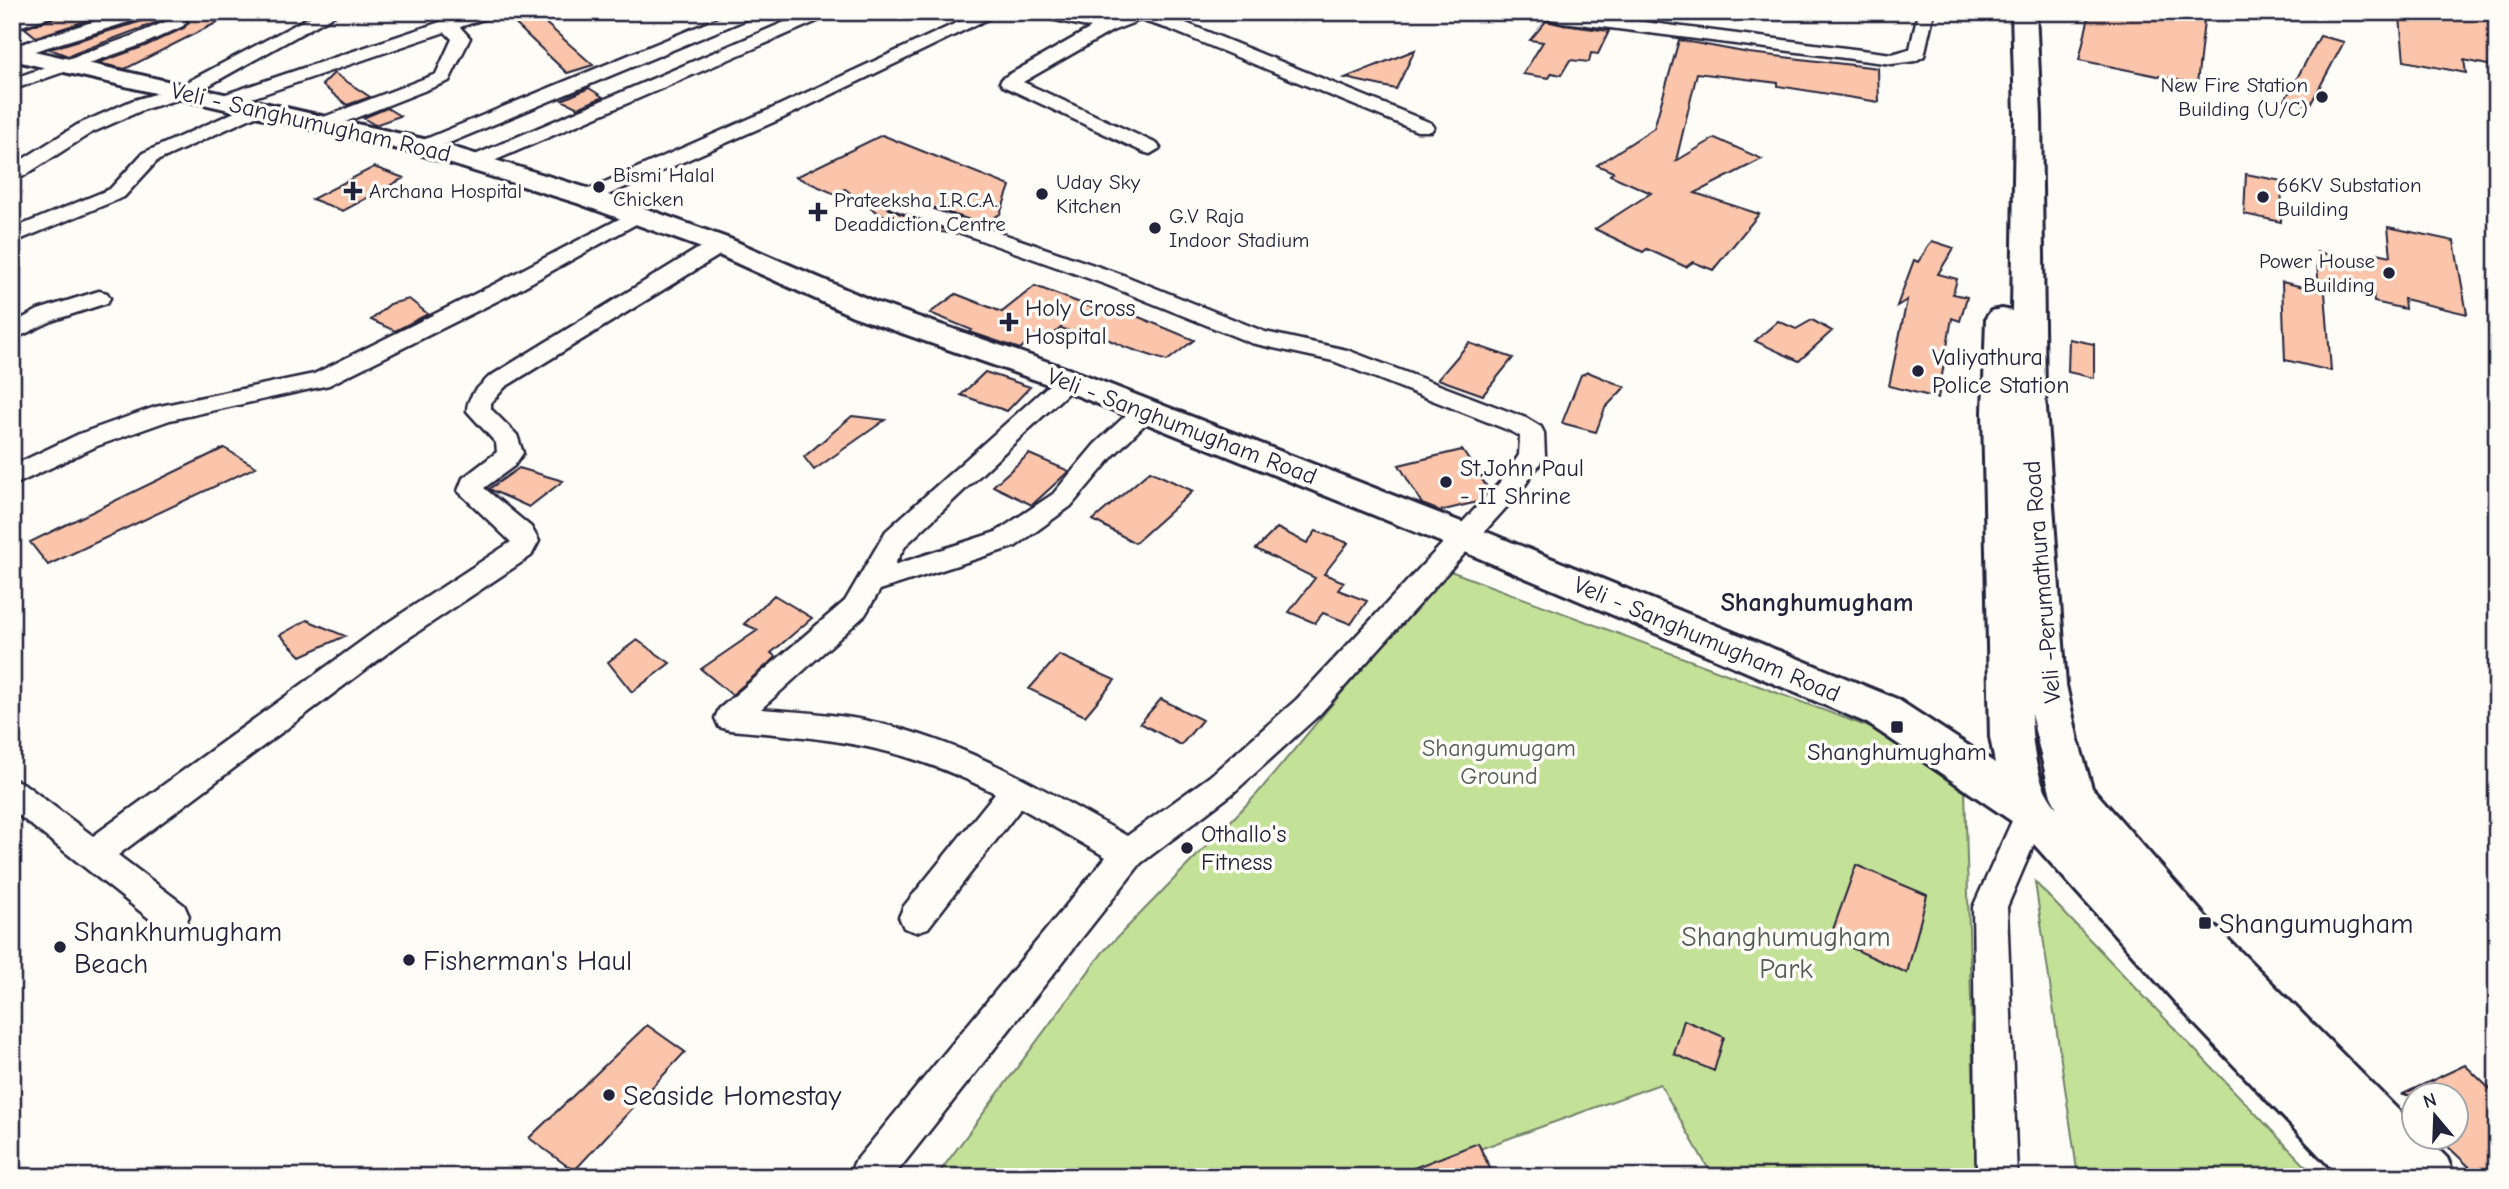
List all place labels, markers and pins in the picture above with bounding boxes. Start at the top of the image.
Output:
place label: New Fire Station Building (U/C) [2160,73,2308,121]
marker: New Fire Station Building (U/C) [2314,89,2330,105]
place label: Bismi Halal Chicken [613,163,715,211]
place label: Uday Sky Kitchen [1056,170,1141,218]
place label: 66KV Substation Building [2277,173,2422,221]
place label: Archana Hospital [369,179,522,203]
marker: Bismi Halal Chicken [591,179,607,195]
marker: Archana Hospital [343,181,363,201]
marker: Uday Sky Kitchen [1034,186,1050,202]
place label: Prateeksha I.R.C.A. Deaddiction Centre [834,188,1006,236]
marker: 66KV Substation Building [2255,189,2271,205]
marker: Prateeksha I.R.C.A. Deaddiction Centre [808,202,828,222]
place label: G.V Raja Indoor Stadium [1169,204,1309,252]
marker: G.V Raja Indoor Stadium [1147,220,1163,236]
place label: Power House Building [2259,249,2375,297]
marker: Power House Building [2381,265,2397,281]
place label: Holy Cross Hospital [1025,294,1135,350]
marker: Holy Cross Hospital [999,312,1019,332]
place label: Valiyathura Police Station [1932,343,2070,399]
marker: Valiyathura Police Station [1910,363,1926,379]
place label: St.John Paul - II Shrine [1460,454,1584,510]
marker: St.John Paul - II Shrine [1438,474,1454,490]
marker: Shanghumugham [1889,719,1905,735]
place label: Shanghumugham [1807,738,1987,766]
place label: Othallo's Fitness [1201,820,1286,876]
marker: Othallo's Fitness [1179,840,1195,856]
place label: Shangumugham [2219,908,2413,940]
marker: Shangumugham [2197,915,2213,931]
place label: Shankhumugham Beach [74,916,282,980]
marker: Shankhumugham Beach [52,939,68,955]
place label: Fisherman's Haul [423,945,632,977]
marker: Fisherman's Haul [401,952,417,968]
place label: Seaside Homestay [623,1080,842,1112]
marker: Seaside Homestay [601,1087,617,1103]

